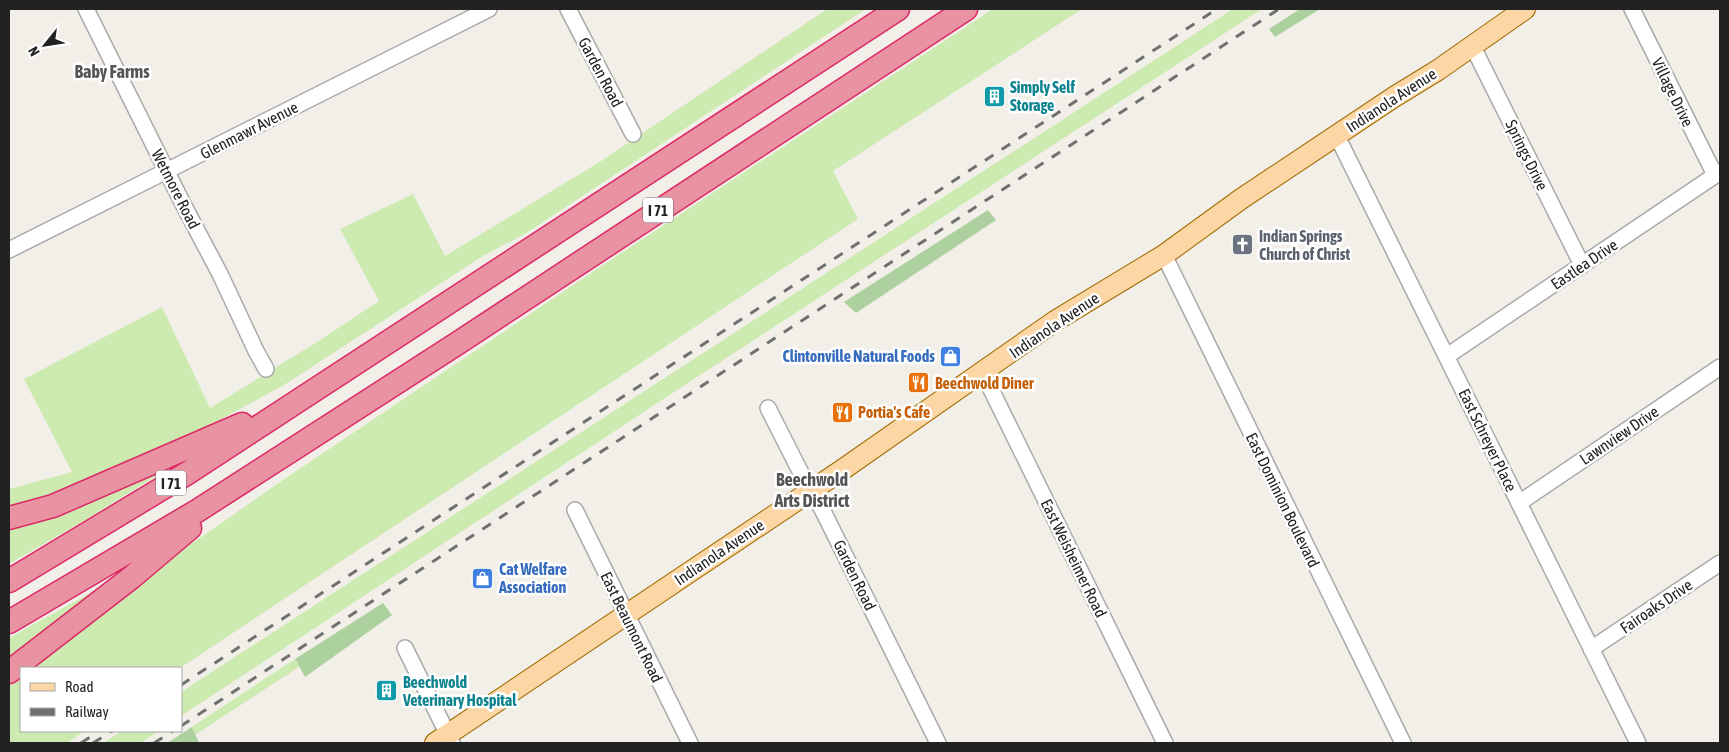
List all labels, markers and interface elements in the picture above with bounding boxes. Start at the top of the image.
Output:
north arrow [20,20,70,70]
street label: Garden Road [575,34,627,110]
text: N [25,44,43,59]
street label: Village Drive [1648,55,1697,130]
district label: Baby Farms [74,61,150,82]
street label: Indianola Avenue [1342,64,1440,136]
place label: Simply Self Storage [1010,78,1076,114]
building icon: Simply Self Storage [982,84,1006,108]
street label: Glenmawr Avenue [197,98,301,162]
street label: Springs Drive [1501,117,1552,194]
street label: Wetmore Road [148,146,204,232]
road number: I 71 [643,198,673,222]
place label: Indian Springs Church of Christ [1259,227,1350,263]
church icon: Indian Springs Church of Christ [1231,233,1255,257]
street label: Eastlea Drive [1547,235,1621,293]
street label: Indianola Avenue [1006,288,1102,362]
shop icon: Clintonville Natural Foods [939,344,963,368]
place label: Clintonville Natural Foods [782,347,935,365]
restaurant icon: Beechwold Diner [907,371,931,395]
place label: Beechwold Diner [935,374,1034,392]
street label: East Schreyer Place [1454,386,1521,495]
restaurant icon: Portia's Cafe [830,400,854,424]
street label: Lawnview Drive [1576,402,1662,468]
place label: Portia's Cafe [858,403,930,421]
street label: East Dominion Boulevard [1243,430,1323,570]
district label: Beechwold Arts District [773,469,850,511]
road number: I 71 [156,470,186,496]
street label: East Weisheimer Road [1038,496,1110,620]
street label: Indianola Avenue [671,515,767,589]
street label: Garden Road [830,537,880,613]
place label: Cat Welfare Association [498,560,567,596]
shop icon: Cat Welfare Association [471,566,495,590]
street label: East Beaumont Road [597,569,667,685]
street label: Fairoaks Drive [1617,575,1695,637]
legend [20,667,182,732]
place label: Beechwold Veterinary Hospital [402,673,517,709]
text: Road [65,678,94,695]
building icon: Beechwold Veterinary Hospital [375,679,399,703]
text: Railway [65,703,109,720]

